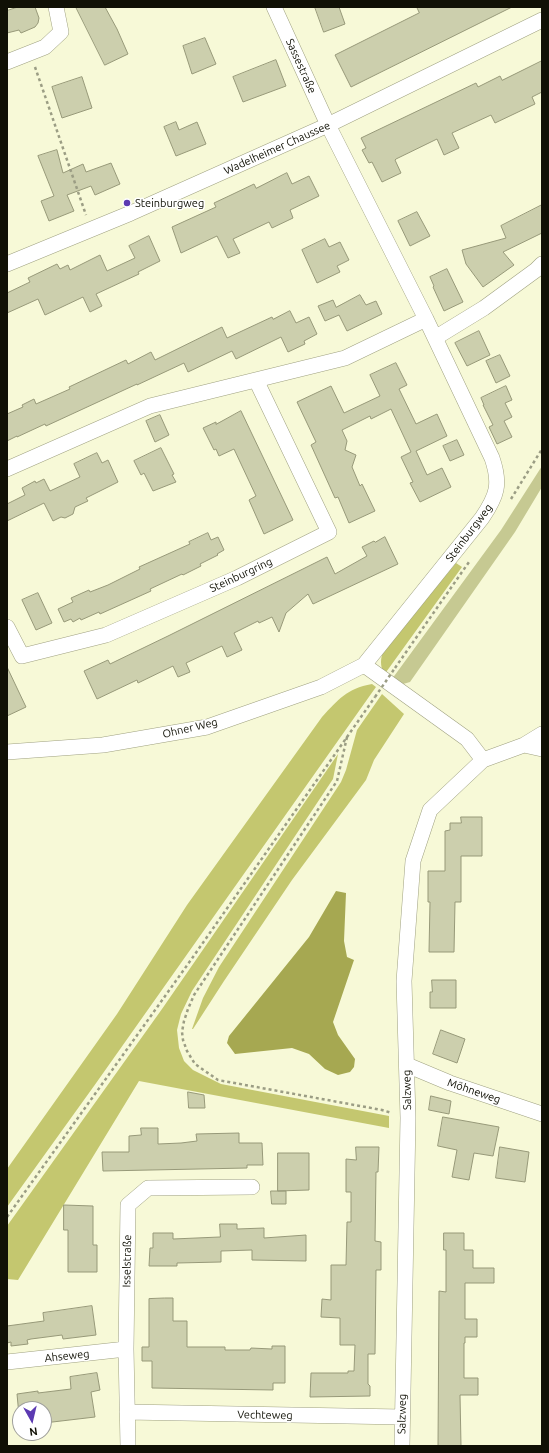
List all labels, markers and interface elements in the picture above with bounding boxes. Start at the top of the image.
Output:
street label: Sassestraße [283,37,319,95]
street label: Wadelheimer Chaussee [222,119,332,177]
place label: Steinburgweg [135,196,204,210]
marker: Steinburgweg [122,198,132,208]
street label: Steinburgweg [443,501,495,565]
street label: Steinburgring [208,555,274,595]
street label: Ohner Weg [161,715,219,741]
street label: Salzweg [400,1070,414,1110]
street label: Möhneweg [446,1076,502,1106]
street label: Isselstraße [120,1234,134,1288]
street label: Ahseweg [44,1347,90,1365]
street label: Salzweg [395,1394,409,1434]
north arrow [12,1401,52,1441]
street label: Vechteweg [237,1408,293,1422]
text: N [29,1425,38,1438]

